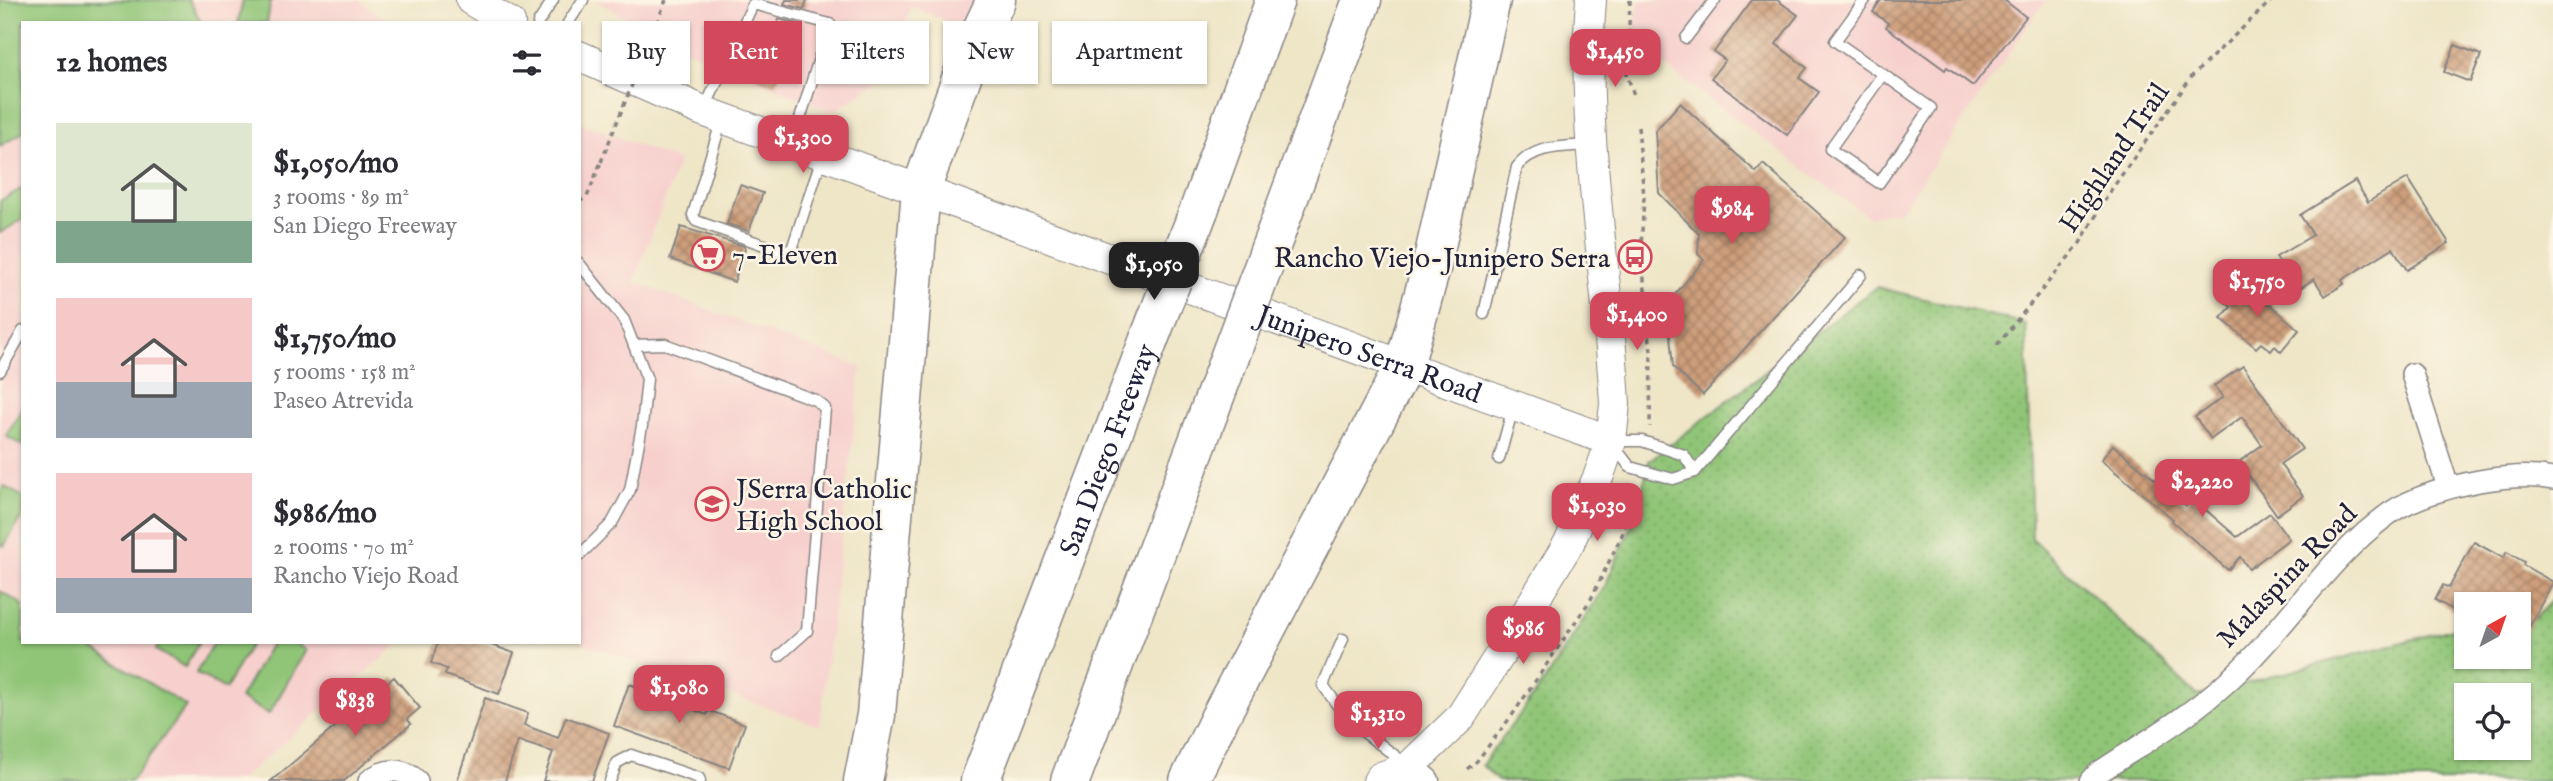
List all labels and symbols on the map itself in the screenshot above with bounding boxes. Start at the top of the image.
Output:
pin: $1,450 [1558,29,1672,89]
street label: Highland Trail [2052,77,2178,240]
pin: $1,300 [746,116,860,175]
pin: $984 [1691,187,1773,246]
supermarket icon: 7-Eleven [689,235,727,273]
bus stop icon: Rancho Viejo-Junipero Serra [1616,238,1654,276]
place label: 7-Eleven [732,239,838,274]
place label: Rancho Viejo-Junipero Serra [1274,242,1611,277]
pin: $1,050 [1097,243,1211,302]
pin: $1,750 [2200,260,2314,319]
pin: $1,400 [1580,292,1694,352]
street label: Junipero Serra Road [1249,298,1486,412]
street label: San Diego Freeway [1053,339,1166,561]
pin: $2,220 [2145,460,2259,519]
place label: JSerra Catholic High School [733,473,912,540]
pin: $1,030 [1540,484,1654,543]
school or university icon: JSerra Catholic High School [693,485,731,523]
street label: Malaspina Road [2210,497,2365,656]
north arrow [2454,592,2530,668]
pin: $986 [1482,606,1564,666]
pin: $1,080 [622,666,736,725]
pin: $838 [314,678,396,738]
pin: $1,310 [1321,692,1435,751]

